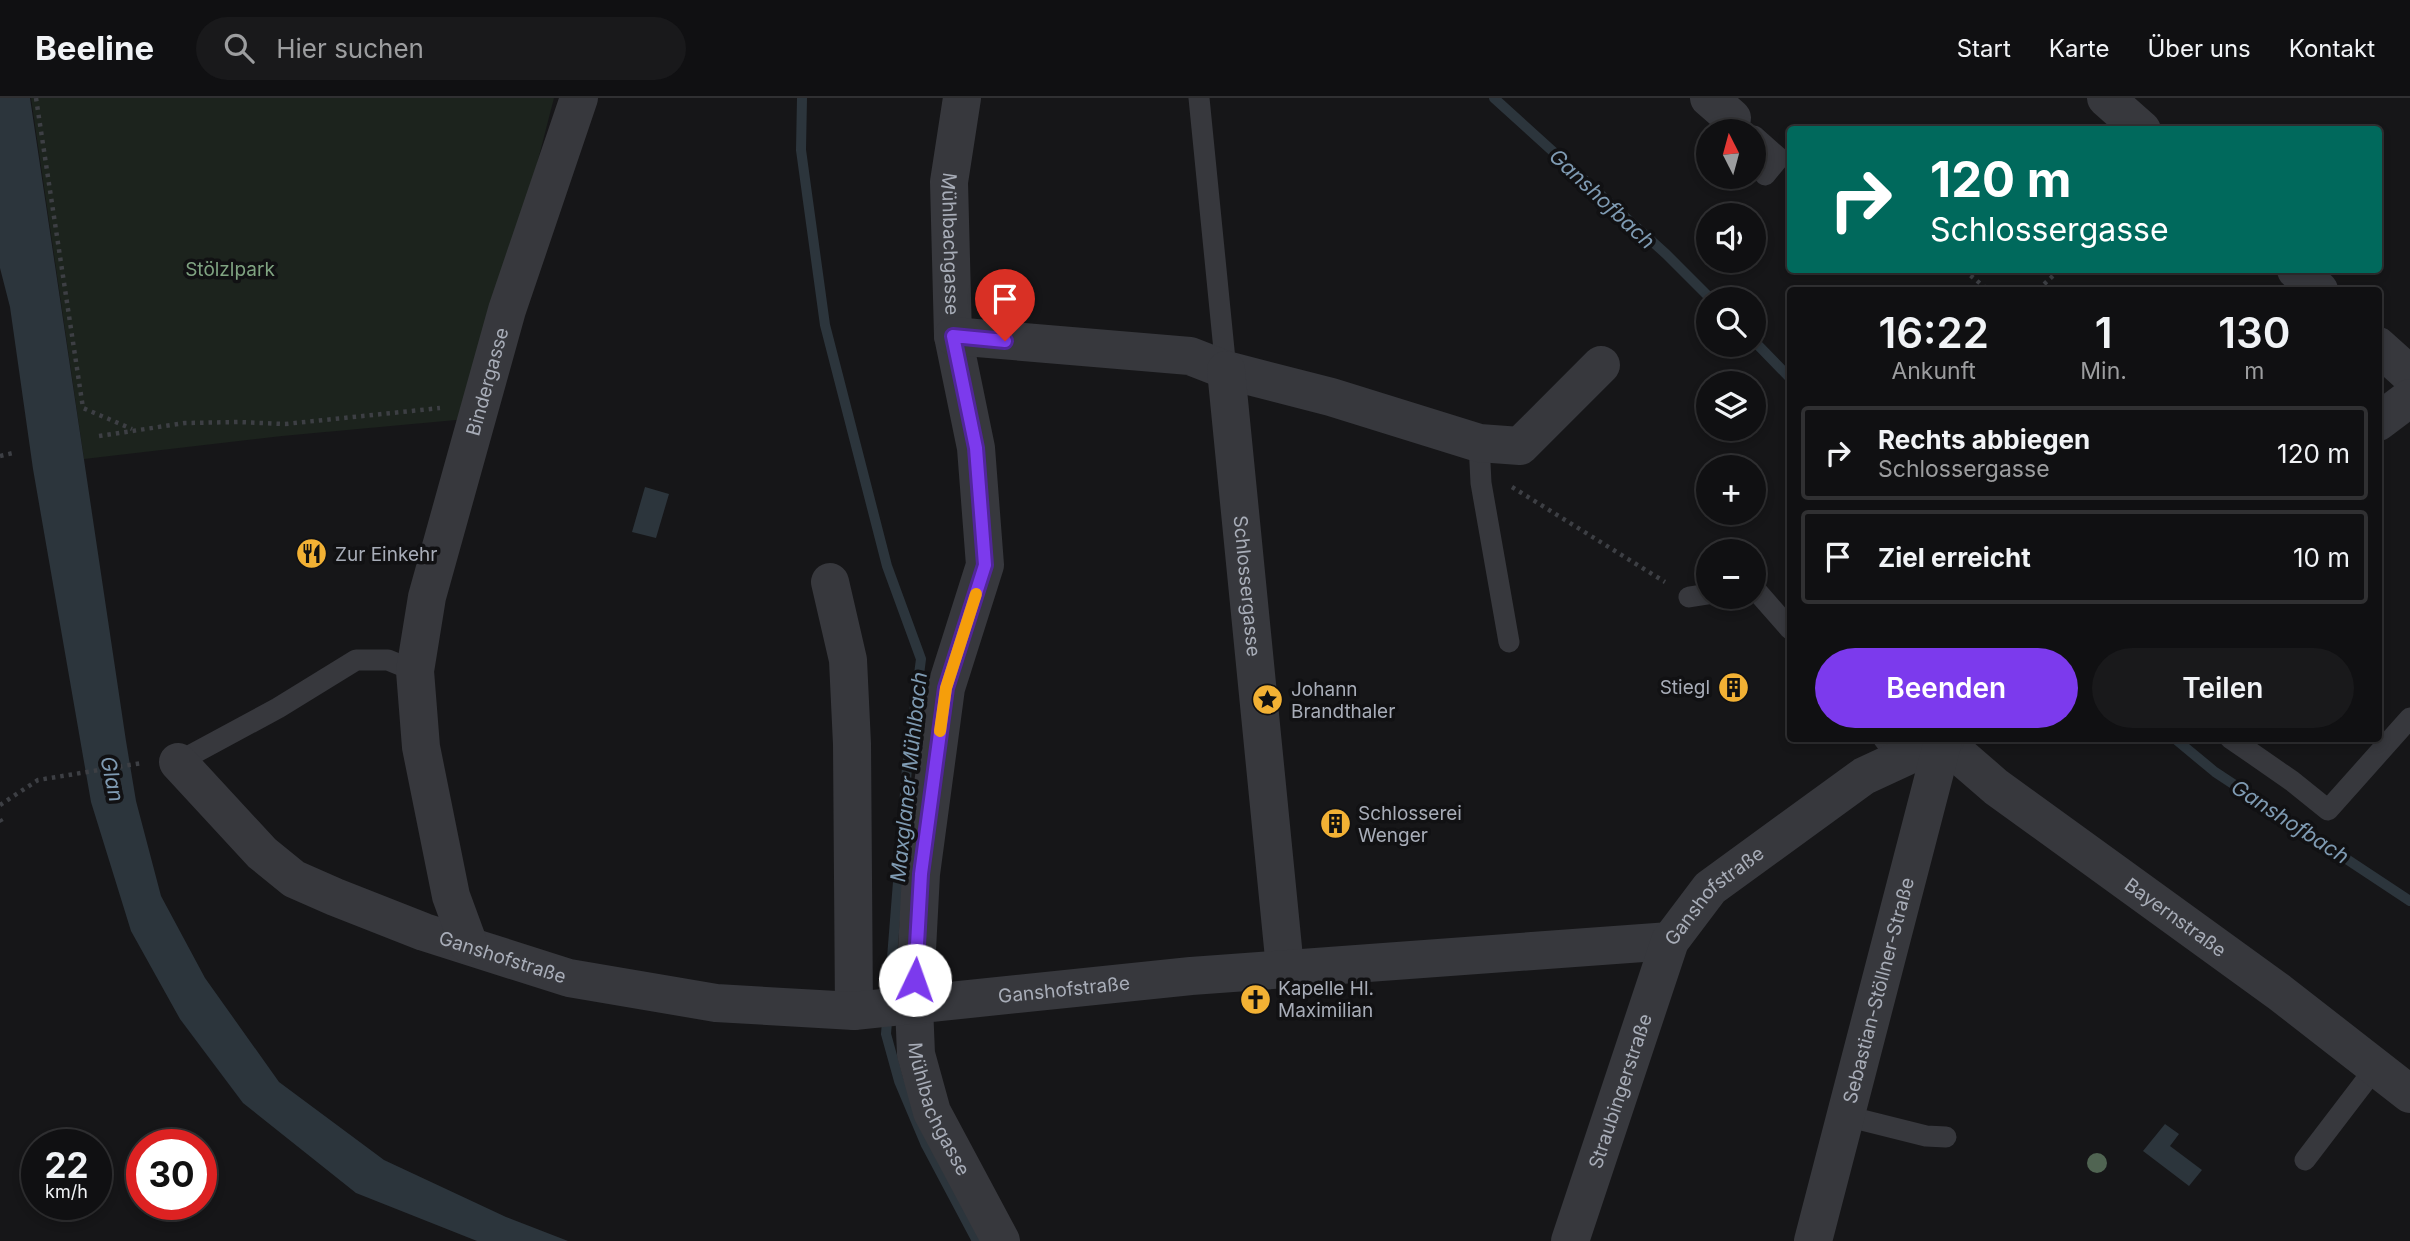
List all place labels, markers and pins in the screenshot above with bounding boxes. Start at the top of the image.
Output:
pin [975,269,1035,341]
restaurant icon: Zur Einkehr [295,537,329,571]
place label: Zur Einkehr [335,543,437,566]
building icon: Stiegl [1716,670,1750,704]
place label: Stiegl [1660,676,1710,699]
place label: Johann Brandthaler [1291,678,1395,723]
place icon: Johann Brandthaler [1251,683,1285,717]
place label: Schlosserei Wenger [1358,802,1462,847]
building icon: Schlosserei Wenger [1318,807,1352,841]
place label: Kapelle Hl. Maximilian [1278,977,1374,1022]
church icon: Kapelle Hl. Maximilian [1238,982,1272,1016]

